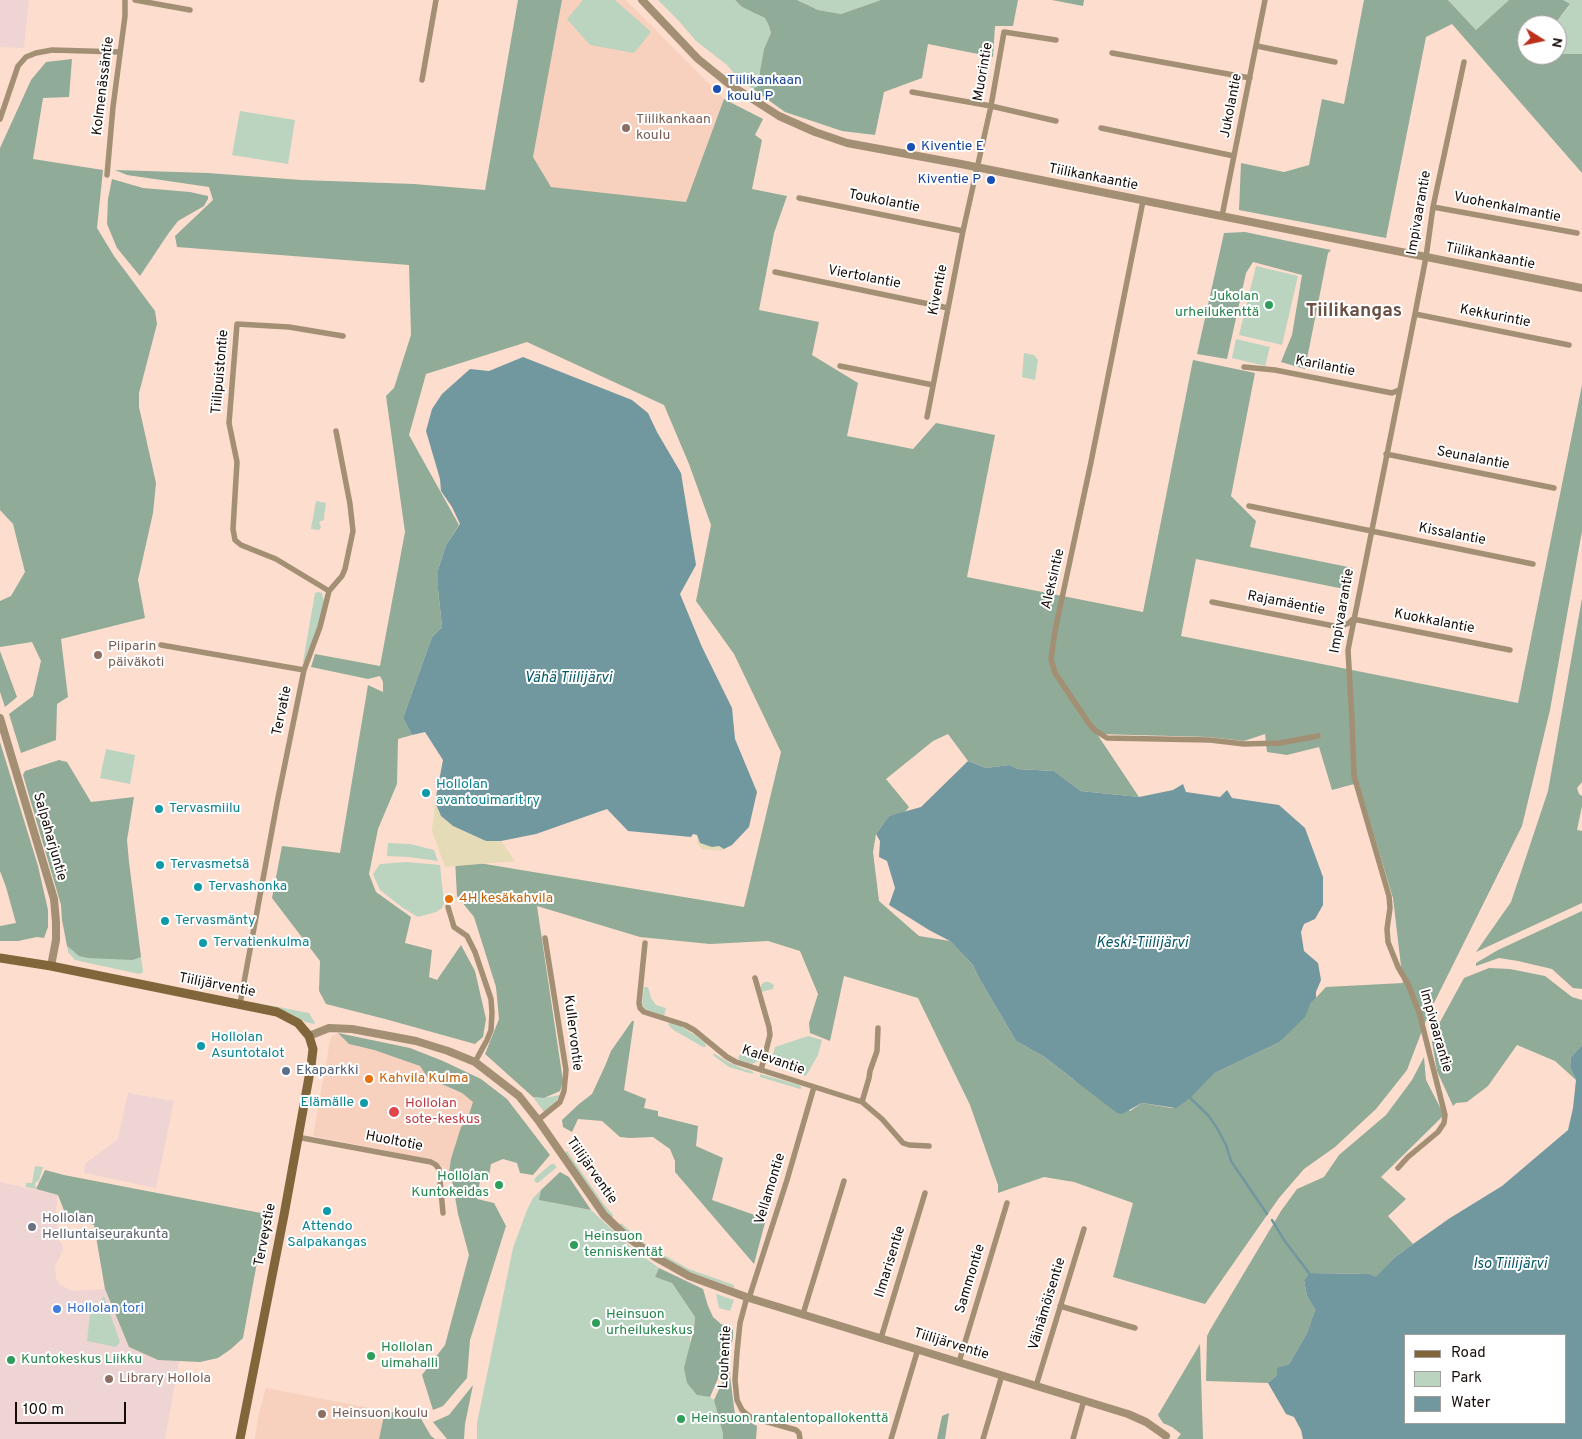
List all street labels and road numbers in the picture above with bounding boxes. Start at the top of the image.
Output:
street label: Kolmenässäntie [90,36,118,136]
street label: Muorintie [971,41,997,103]
street label: Jukolantie [1218,72,1246,140]
street label: Tiilikankaantie [1047,161,1139,195]
street label: Impivaarantie [1404,169,1436,257]
street label: Toukolantie [847,187,921,217]
street label: Vuohenkalmantie [1452,189,1562,227]
street label: Tiilikankaantie [1444,240,1536,274]
street label: Viertolantie [826,263,902,293]
street label: Kiventie [926,263,952,317]
street label: Kekkurintie [1458,302,1532,332]
street label: Tiilipuistontie [209,329,233,415]
street label: Karilantie [1294,353,1356,381]
street label: Seunalantie [1435,444,1511,474]
street label: Kissalantie [1417,520,1487,550]
street label: Aleksintie [1039,547,1069,611]
street label: Impivaarantie [1327,567,1359,655]
street label: Rajamäentie [1246,588,1326,620]
street label: Kuokkalantie [1392,606,1476,638]
street label: Tervatie [270,685,296,737]
street label: Salpaharjuntie [28,791,70,883]
street label: Tiilijärventie [177,970,257,1002]
street label: Impivaarantie [1415,987,1455,1075]
street label: Kullervontie [559,994,585,1072]
street label: Kalevantie [739,1042,807,1080]
street label: Huoltotie [364,1128,424,1156]
street label: Tiilijärventie [562,1134,620,1208]
street label: Vellamontie [752,1151,790,1227]
street label: Terveystie [252,1202,280,1268]
street label: Ilmarisentie [872,1224,910,1300]
street label: Sammontie [953,1242,989,1316]
street label: Väinämöisentie [1026,1256,1070,1352]
street label: Louhentie [716,1325,736,1389]
street label: Tiilijärventie [911,1326,991,1364]

